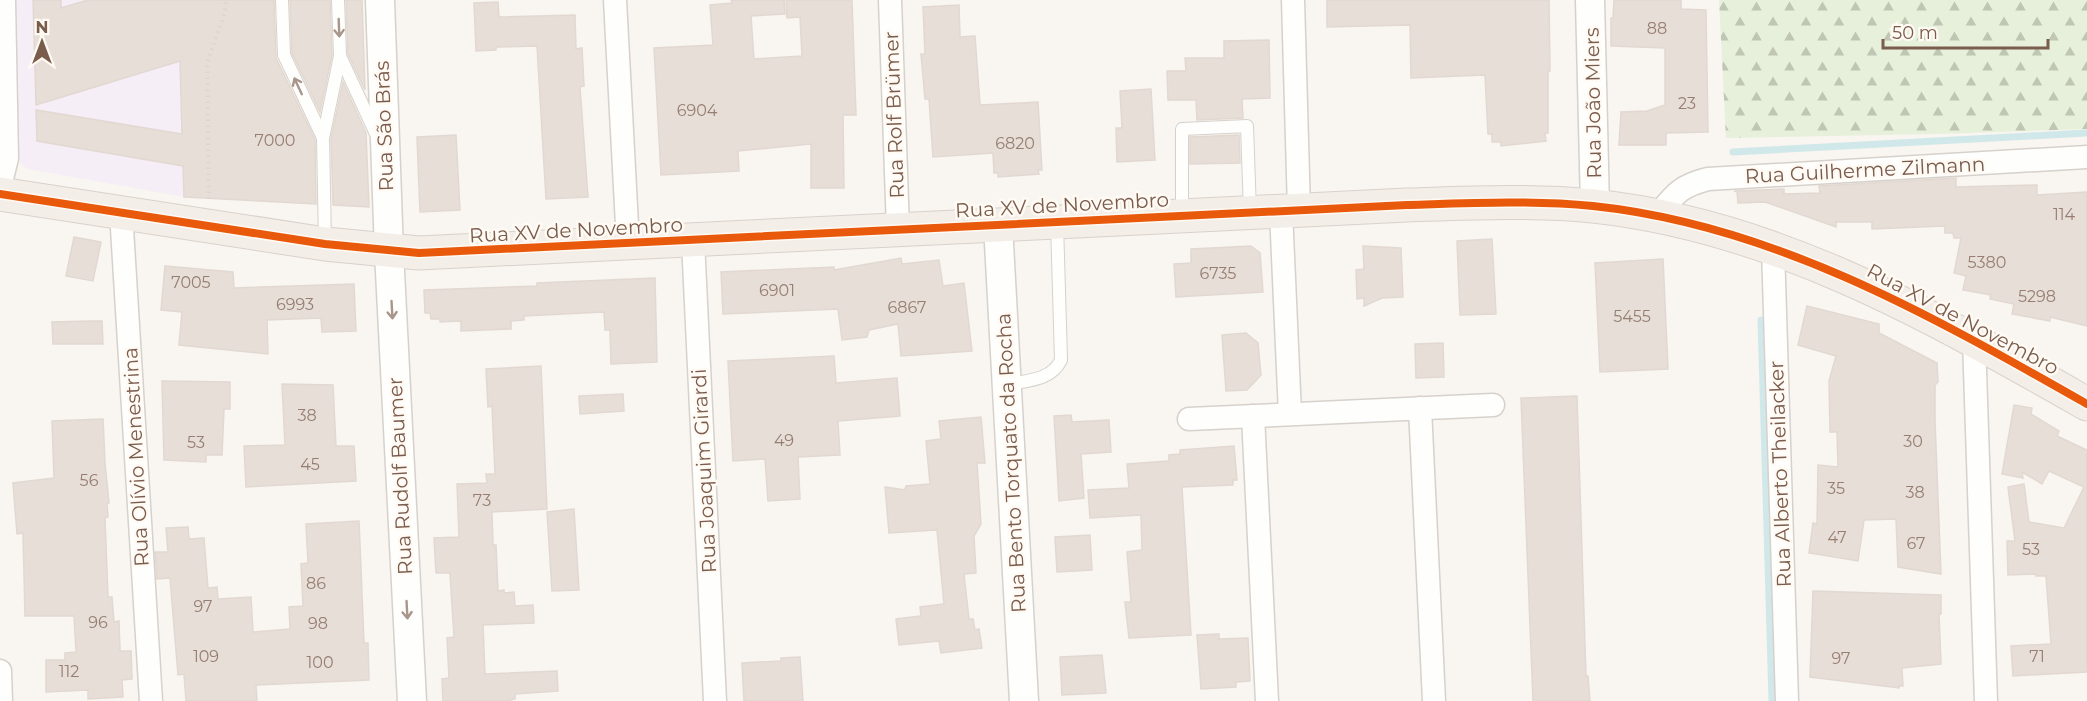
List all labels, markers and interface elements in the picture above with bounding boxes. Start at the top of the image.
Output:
north arrow [12,12,72,72]
scale bar [1883,12,2048,50]
text: N [36,18,48,37]
one-way arrow [333,18,345,38]
house number: 88 [1647,19,1667,38]
text: 50 m [1892,22,1938,44]
street label: Rua João Miers [1580,27,1606,179]
street label: Rua Rolf Brümer [879,31,909,199]
street label: Rua São Brás [370,60,398,192]
one-way arrow [292,77,304,95]
house number: 23 [1678,94,1696,113]
house number: 6904 [677,101,718,120]
house number: 7000 [255,131,295,150]
house number: 6820 [995,134,1035,153]
street label: Rua Guilherme Zilmann [1744,152,1986,188]
street label: Rua XV de Novembro [955,187,1169,223]
house number: 114 [2053,205,2075,224]
street label: Rua XV de Novembro [469,212,683,248]
house number: 5380 [1968,253,2006,272]
street label: Rua XV de Novembro [1863,258,2063,380]
house number: 6735 [1200,264,1236,283]
house number: 7005 [171,273,211,292]
house number: 6901 [759,281,795,300]
house number: 5298 [2018,287,2056,306]
house number: 6993 [276,295,314,314]
house number: 6867 [888,298,927,317]
one-way arrow [386,300,397,320]
house number: 5455 [1613,307,1651,326]
street label: Rua Bento Torquato da Rocha [991,312,1031,614]
street label: Rua Olívio Menestrina [118,347,154,567]
street label: Rua Alberto Theilacker [1764,360,1796,588]
street label: Rua Joaquim Girardi [687,368,721,574]
street label: Rua Rudolf Baumer [383,377,417,575]
house number: 38 [297,406,317,425]
house number: 49 [774,431,794,450]
house number: 30 [1903,432,1923,451]
house number: 53 [187,433,205,452]
house number: 45 [300,455,320,474]
house number: 56 [80,471,99,490]
house number: 35 [1827,479,1845,498]
house number: 38 [1905,483,1925,502]
house number: 73 [473,491,491,510]
house number: 47 [1827,528,1847,547]
house number: 67 [1906,534,1926,553]
house number: 53 [2022,540,2040,559]
house number: 86 [306,574,326,593]
house number: 97 [193,597,213,616]
one-way arrow [401,599,412,619]
house number: 96 [88,613,108,632]
house number: 98 [308,614,328,633]
house number: 109 [193,647,219,666]
house number: 71 [2029,647,2045,666]
house number: 97 [1831,649,1851,668]
house number: 100 [307,653,333,672]
house number: 112 [59,662,79,681]

